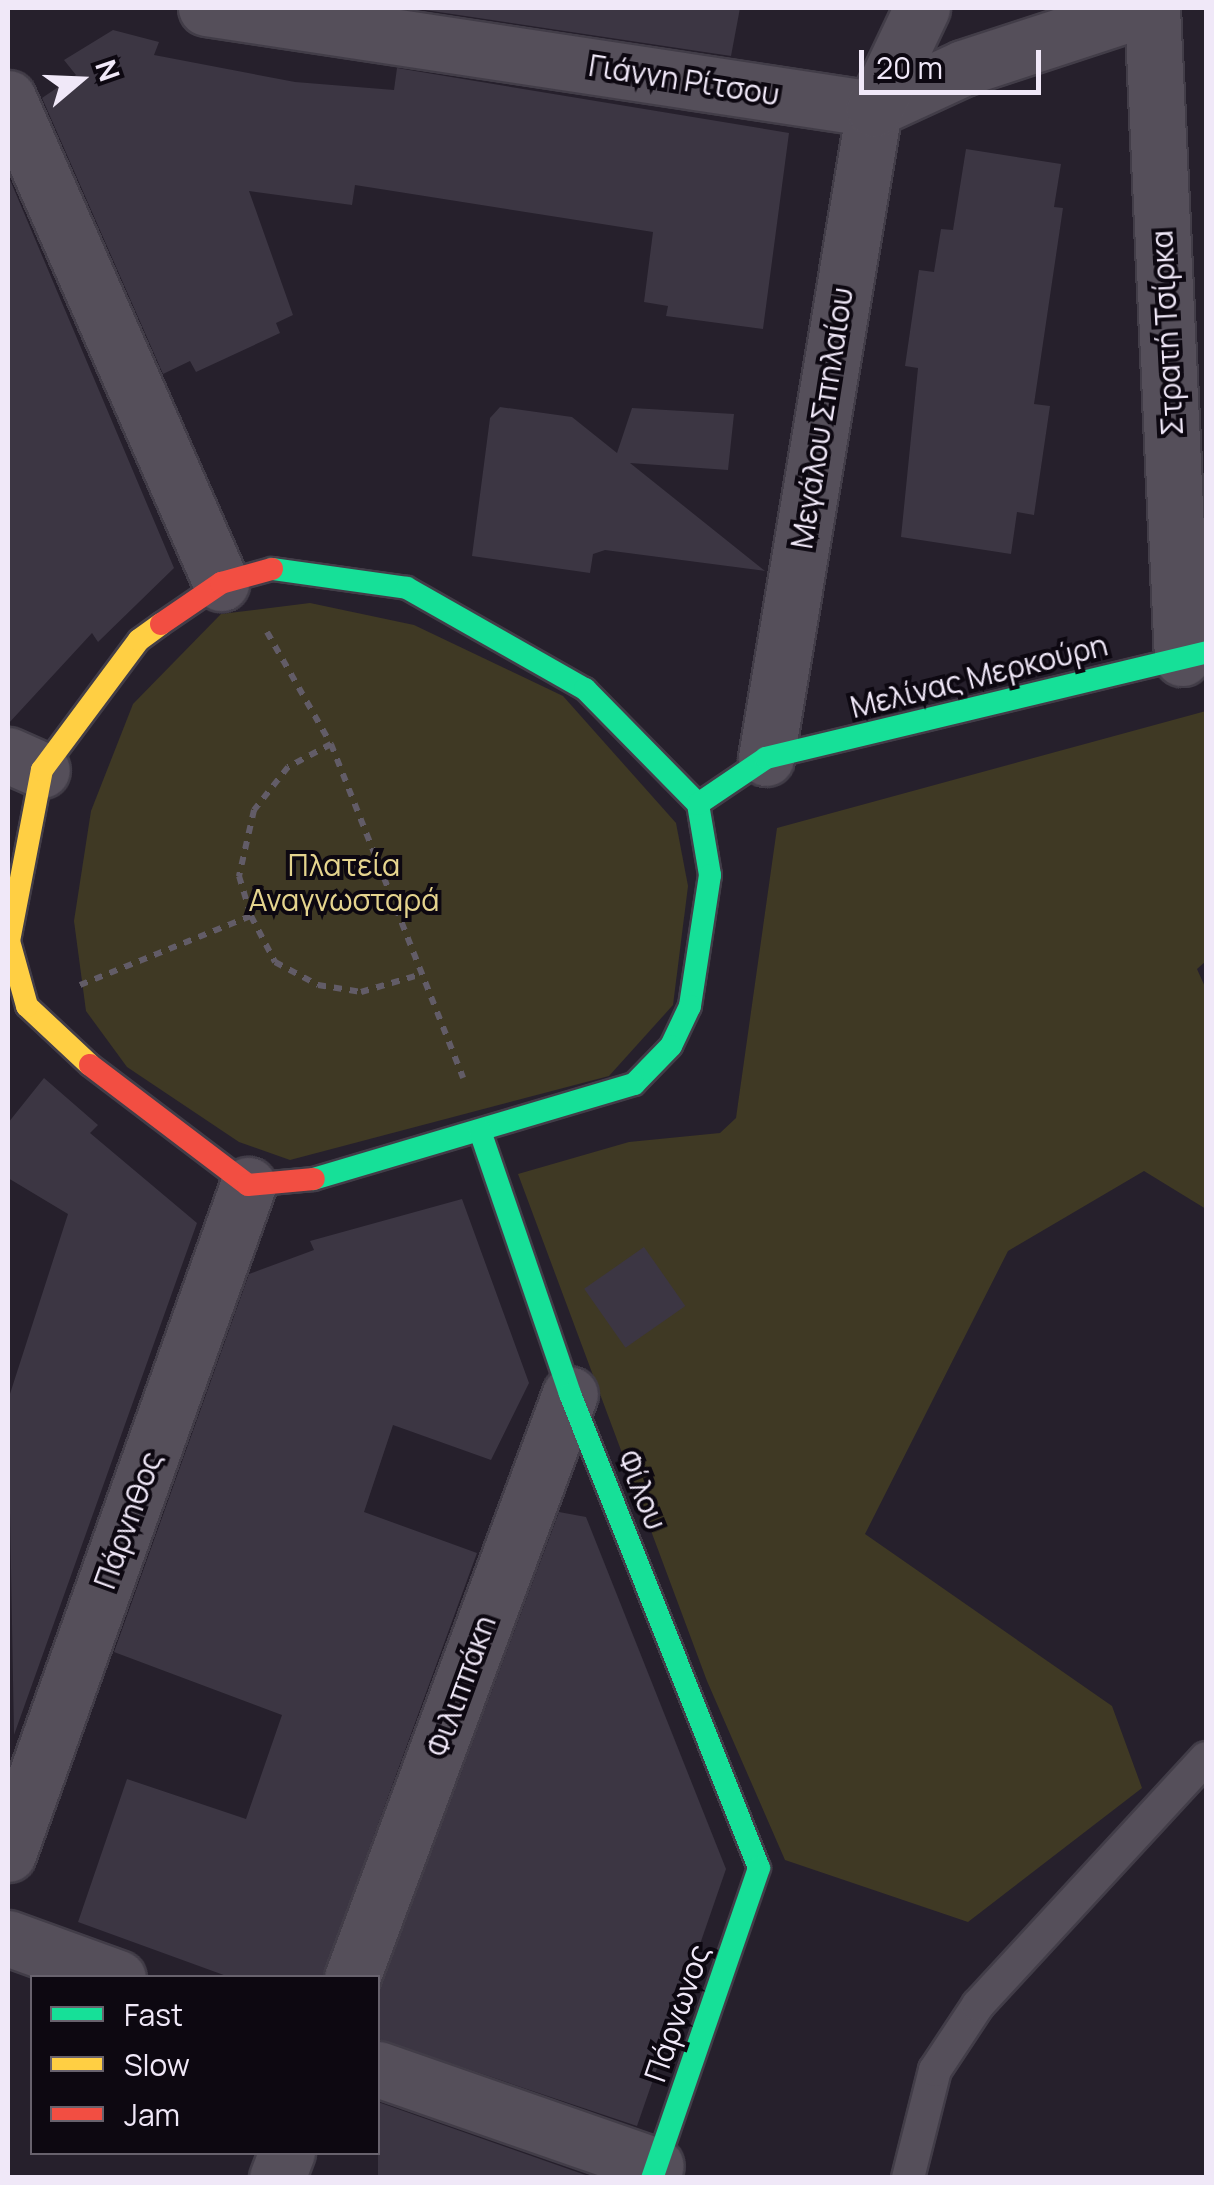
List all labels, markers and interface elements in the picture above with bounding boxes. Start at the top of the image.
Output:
north arrow [30,30,130,130]
scale bar [864,30,1046,92]
street label: Γιάννη Ρίτσου [586,47,782,113]
text: 20 m [876,47,943,88]
text: N [87,55,130,86]
street label: Στρατή Τσίρκα [1144,229,1190,437]
street label: Μεγάλου Σπηλαίου [784,285,860,551]
street label: Μελίνας Μερκούρη [847,627,1111,725]
park label: Πλατεία Αναγνωσταρά [249,847,439,918]
street label: Φίλου [610,1445,674,1535]
street label: Πάρνηθος [87,1446,169,1594]
street label: Φιλιππάκη [419,1611,503,1761]
street label: Πάρνωνος [637,1940,717,2086]
legend [30,1975,380,2155]
text: Fast [124,1994,183,2035]
text: Slow [124,2044,190,2085]
text: Jam [124,2094,180,2135]

